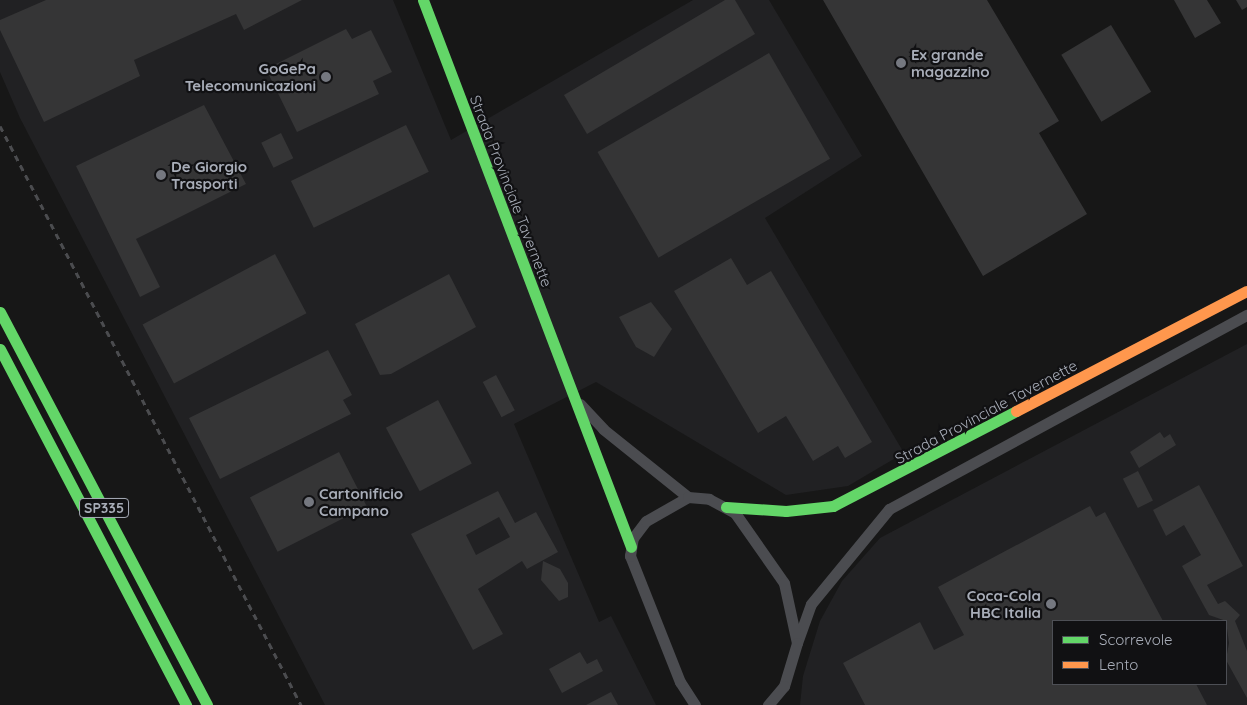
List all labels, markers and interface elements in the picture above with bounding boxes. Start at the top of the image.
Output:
place label: Ex grande magazzino [911,45,990,80]
marker: Ex grande magazzino [895,57,907,69]
place label: GoGePa Telecomunicazioni [185,59,316,94]
marker: GoGePa Telecomunicazioni [320,71,332,83]
street label: Strada Provinciale Tavernette [466,93,556,289]
place label: De Giorgio Trasporti [171,157,247,192]
marker: De Giorgio Trasporti [155,169,167,181]
street label: Strada Provinciale Tavernette [892,356,1080,468]
place label: Cartonificio Campano [319,484,403,519]
road number: SP335 [79,496,129,520]
marker: Cartonificio Campano [303,496,315,508]
place label: Coca-Cola HBC Italia [967,586,1041,621]
marker: Coca-Cola HBC Italia [1045,598,1057,610]
legend [1052,620,1227,685]
text: Scorrevole [1099,630,1173,649]
text: Lento [1099,655,1138,674]

